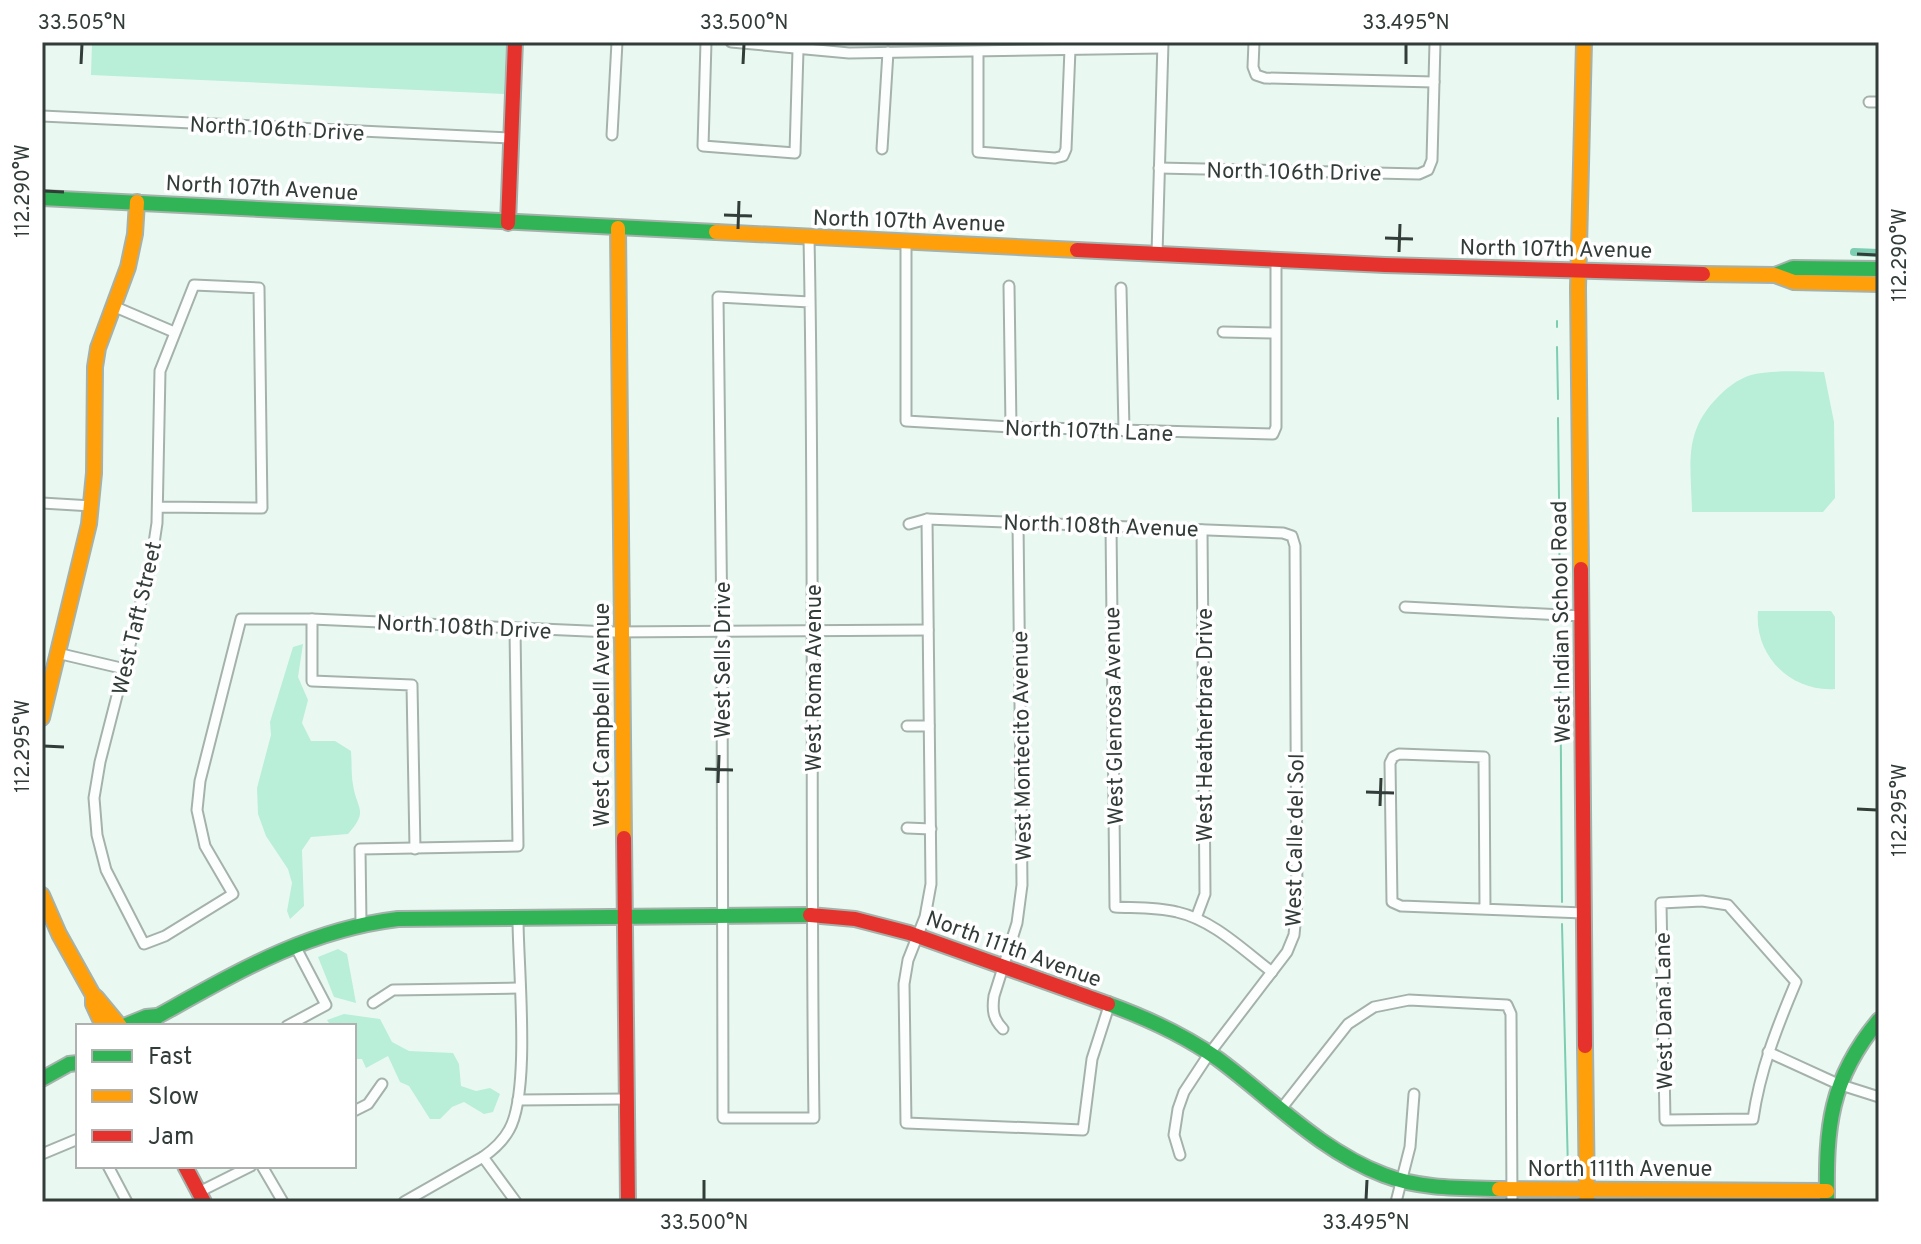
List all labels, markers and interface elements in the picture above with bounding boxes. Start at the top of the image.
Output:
text: 33.505°N [38,11,126,37]
text: 33.500°N [700,11,788,37]
text: 33.495°N [1362,11,1450,37]
street label: North 106th Drive [189,112,365,149]
text: 112.290°W [11,144,37,238]
street label: North 106th Drive [1206,158,1382,189]
street label: North 107th Avenue [165,171,359,208]
street label: North 107th Avenue [812,206,1006,239]
text: 112.290°W [1888,208,1914,302]
street label: North 107th Avenue [1459,235,1653,266]
street label: North 107th Lane [1004,416,1174,449]
street label: West Indian School Road [1547,500,1578,744]
street label: North 108th Avenue [1003,511,1199,544]
street label: West Taft Street [108,539,169,698]
street label: West Sells Drive [711,582,738,739]
street label: West Roma Avenue [802,584,829,772]
street label: West Campbell Avenue [590,603,617,827]
street label: West Glenrosa Avenue [1100,607,1131,825]
street label: West Heatherbrae Drive [1193,608,1220,842]
street label: North 108th Drive [376,610,552,647]
street label: West Montecito Avenue [1008,631,1039,861]
text: 112.295°W [11,699,37,793]
street label: West Calle del Sol [1281,753,1312,927]
text: 112.295°W [1888,763,1914,857]
street label: North 111th Avenue [922,906,1105,995]
street label: West Dana Lane [1651,932,1680,1090]
legend [76,1024,356,1168]
text: Fast [148,1043,192,1073]
text: Slow [148,1083,199,1113]
text: Jam [148,1123,194,1153]
street label: North 111th Avenue [1528,1157,1712,1184]
text: 33.500°N [660,1211,748,1237]
text: 33.495°N [1322,1211,1410,1237]

